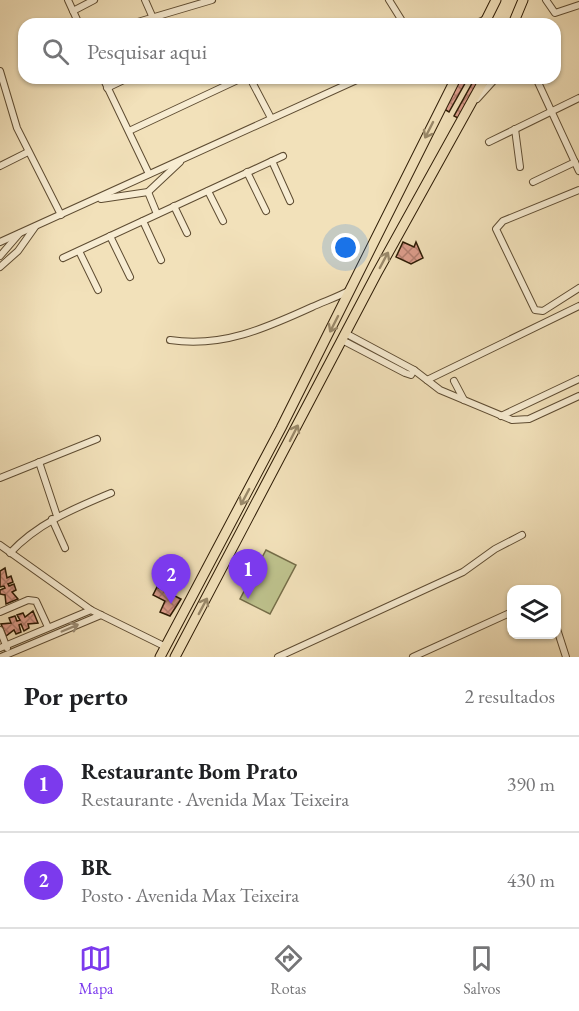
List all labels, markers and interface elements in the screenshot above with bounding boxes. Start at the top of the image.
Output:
search box [18,18,561,84]
icon: search [39,35,72,68]
text: Pesquisar aqui [87,37,207,66]
one-way arrow [423,121,435,138]
your location [331,233,360,262]
one-way arrow [378,252,390,269]
one-way arrow [327,314,339,332]
one-way arrow [288,424,300,442]
one-way arrow [239,488,250,506]
pin: 1 [228,550,268,599]
pin: 2 [152,554,190,604]
map controls [507,585,561,639]
button: layers [507,585,561,639]
one-way arrow [198,597,209,615]
one-way arrow [60,622,79,633]
text: Por perto [24,679,128,713]
text: 2 resultados [464,683,555,709]
text: Restaurante Bom Prato [81,757,298,786]
text: 1 [38,771,49,797]
text: 390 m [507,771,555,797]
text: Restaurante · Avenida Max Teixeira [81,786,349,812]
text: BR [81,853,112,882]
text: 2 [38,867,49,893]
text: 430 m [507,867,555,893]
text: Posto · Avenida Max Teixeira [81,882,299,908]
tab: Mapa [78,942,113,999]
tab: Rotas [270,942,306,999]
tab: Salvos [463,942,501,999]

